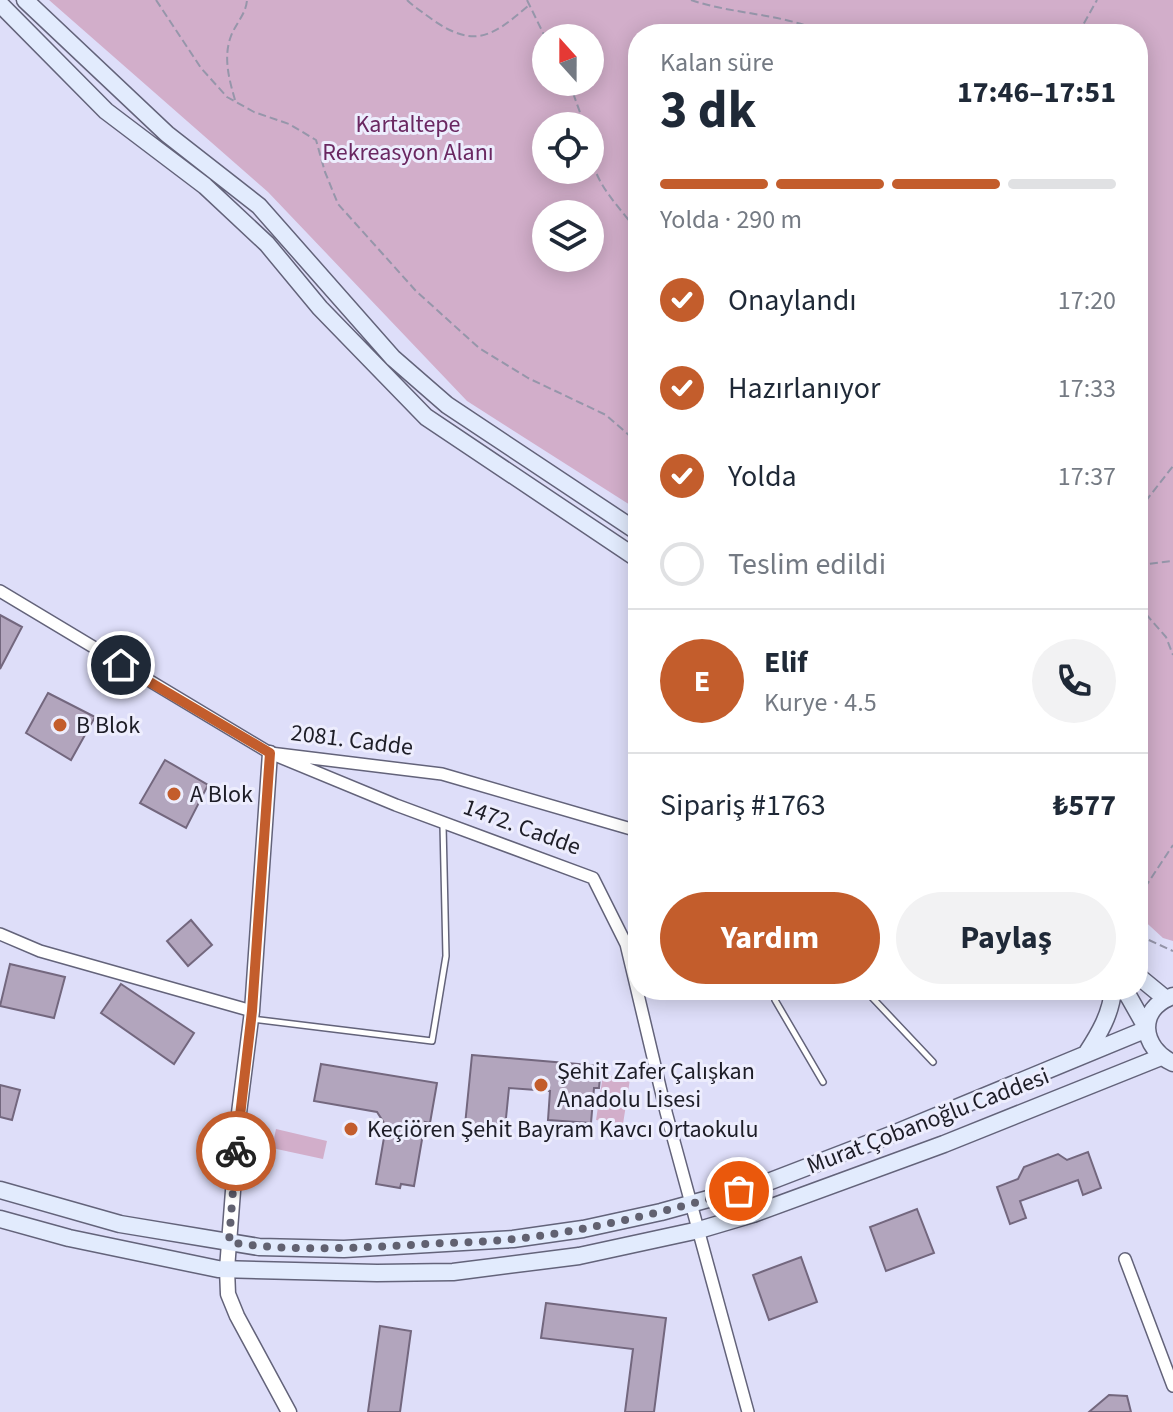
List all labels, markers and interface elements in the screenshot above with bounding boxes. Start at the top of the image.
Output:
north arrow [532,24,604,96]
map controls [532,24,604,272]
text: Kalan süre [660,44,774,81]
text: 17:46–17:51 [957,71,1116,114]
text: 3 dk [660,74,756,148]
park label: Kartaltepe Rekreasyon Alanı [322,107,494,170]
button: locate [532,112,604,184]
button: layers [532,200,604,272]
text: Yolda · 290 m [660,201,802,238]
icon: check [660,278,704,322]
text: Onaylandı [728,279,857,322]
text: 17:20 [1058,282,1116,319]
icon: check [660,366,704,410]
text: Hazırlanıyor [728,367,880,410]
text: 17:33 [1058,370,1116,407]
icon: check [660,454,704,498]
text: Yolda [728,455,797,498]
text: 17:37 [1058,458,1116,495]
text: Teslim edildi [728,543,886,586]
pin [87,631,155,699]
button: phone [1032,639,1116,723]
text: Elif [764,641,808,684]
icon: home [99,643,143,687]
text: E [694,660,710,703]
text: Kurye · 4.5 [764,684,877,721]
place label: B Blok [76,708,140,743]
street label: 2081. Cadde [289,715,415,765]
marker: B Blok [51,716,69,734]
place label: A Blok [190,777,253,812]
text: Sipariş #1763 [660,784,826,827]
text: ₺577 [1053,784,1116,827]
marker: A Blok [165,785,183,803]
street label: 1472. Cadde [458,790,586,864]
button: Yardım [660,892,880,984]
button: Paylaş [896,892,1116,984]
place label: Şehit Zafer Çalışkan Anadolu Lisesi [557,1054,755,1117]
street label: Murat Çobanoğlu Caddesi [802,1059,1054,1183]
marker: Şehit Zafer Çalışkan Anadolu Lisesi [532,1076,550,1094]
courier [196,1111,276,1191]
place label: Keçiören Şehit Bayram Kavcı Ortaokulu [367,1112,759,1147]
marker: Keçiören Şehit Bayram Kavcı Ortaokulu [342,1120,360,1138]
icon: bike [214,1129,258,1173]
pin [705,1157,773,1225]
icon: bag [717,1169,761,1213]

